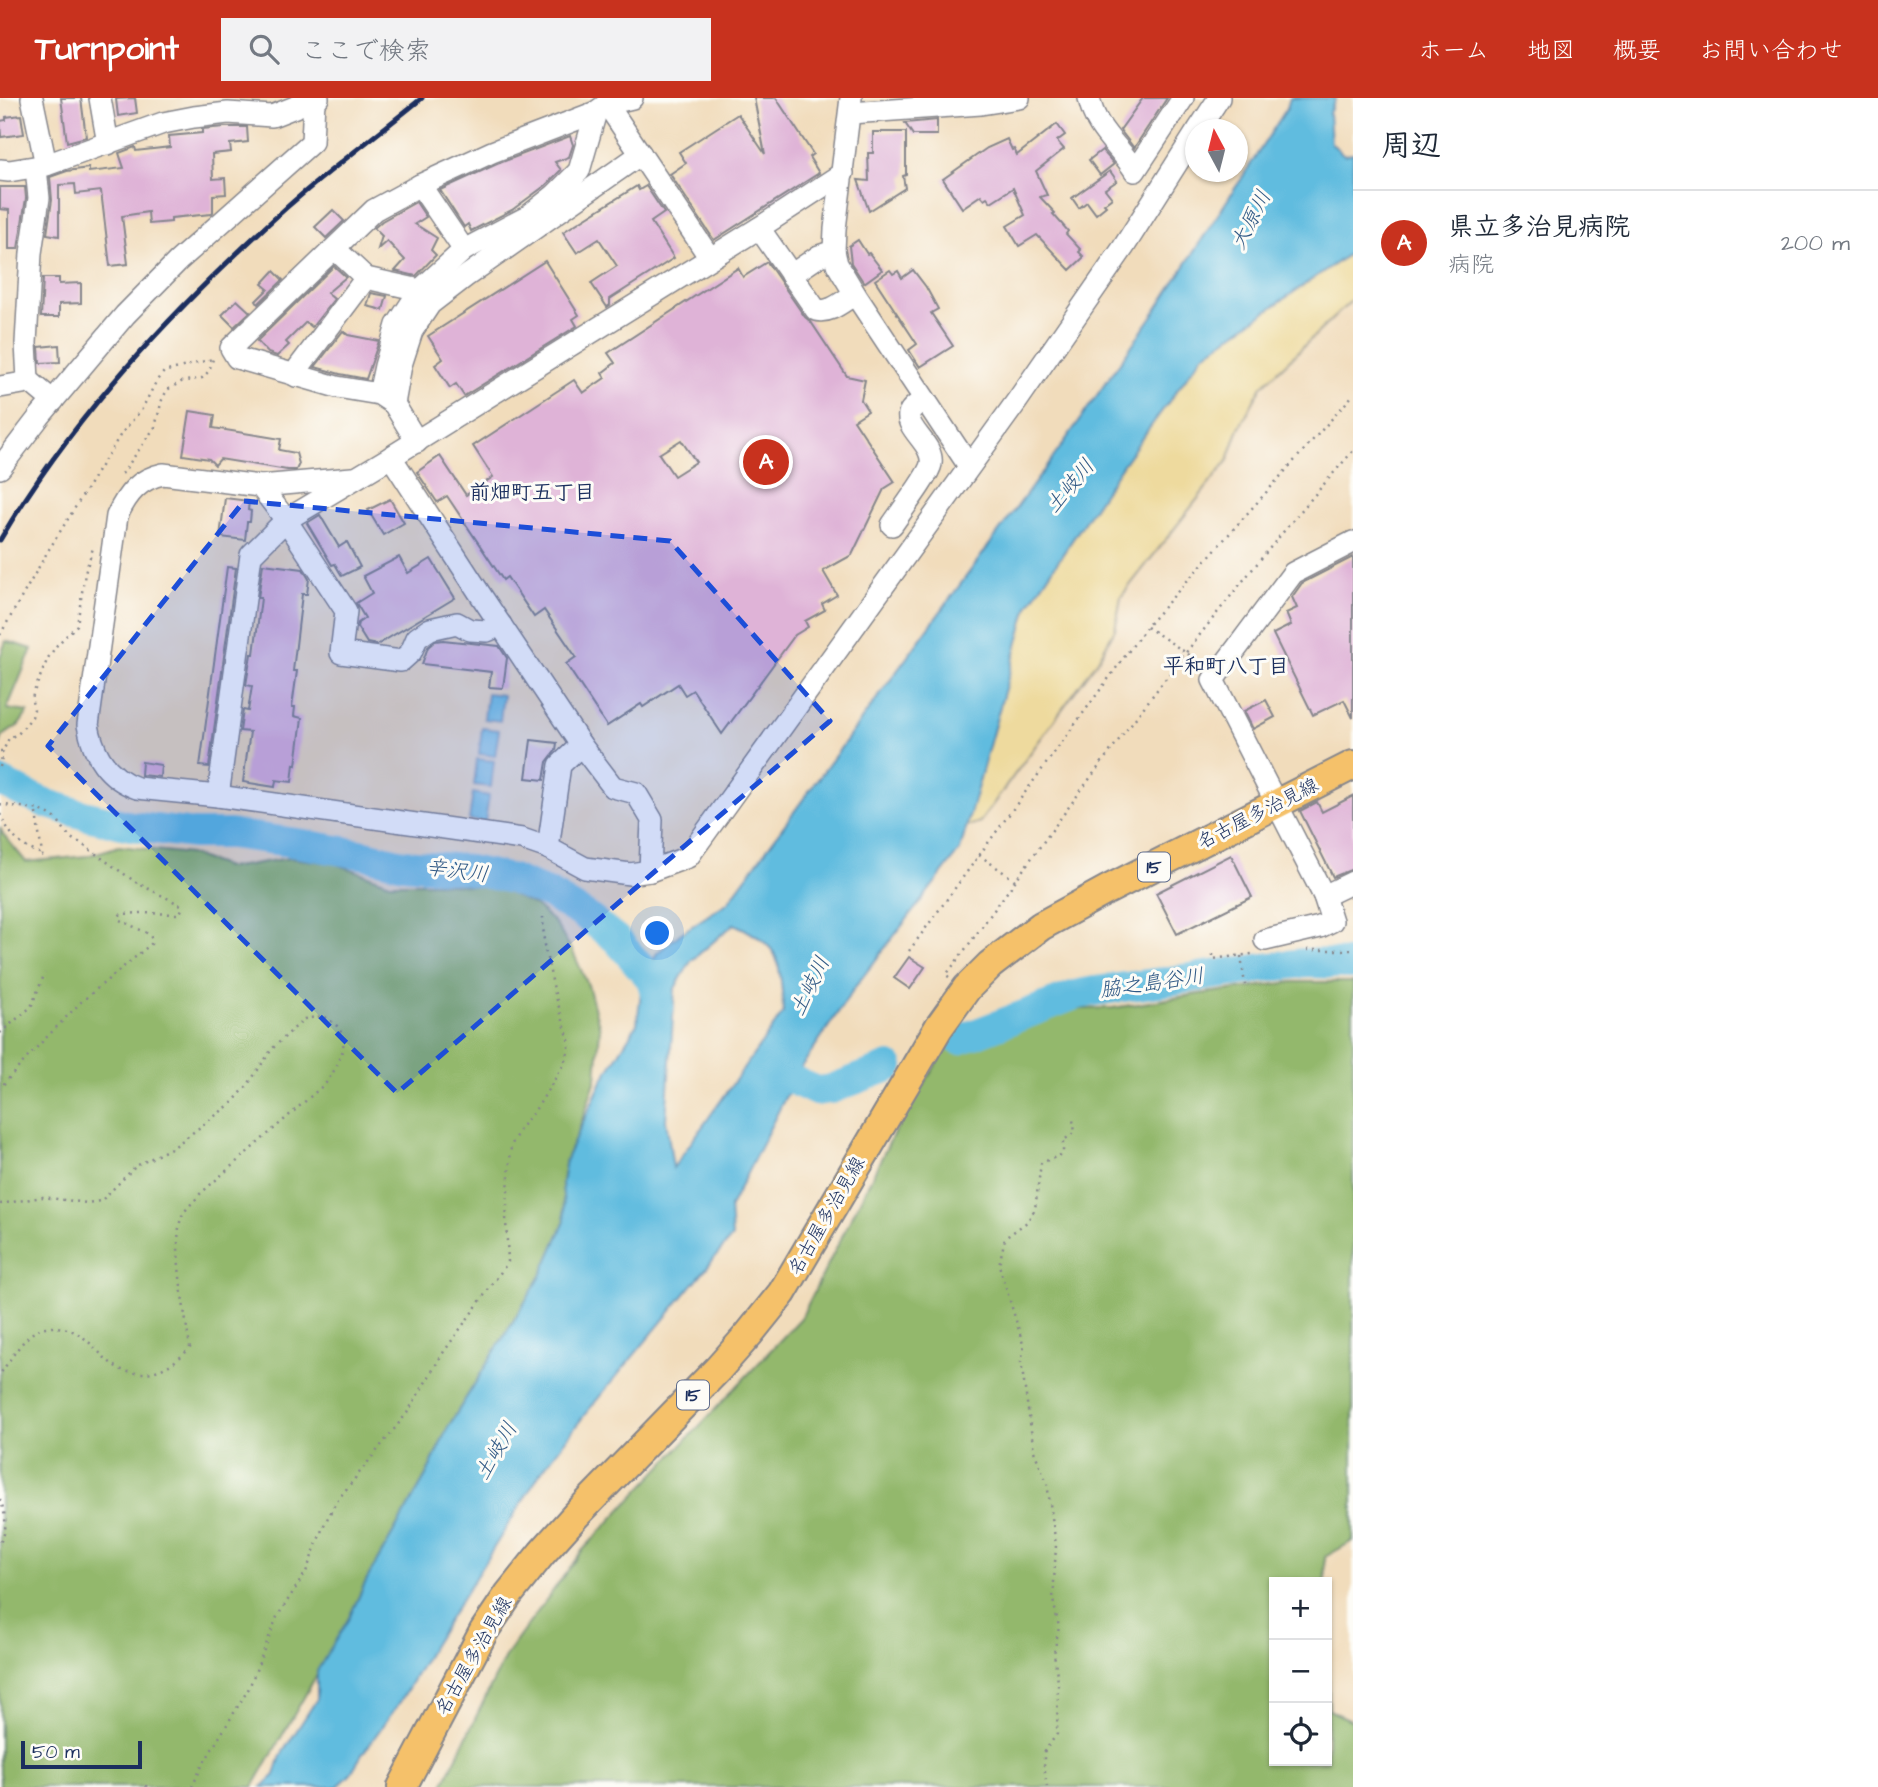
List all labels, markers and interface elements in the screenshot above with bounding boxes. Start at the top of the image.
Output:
search box [221,18,711,81]
text: Turnpoint [35,26,179,72]
icon: search [245,30,283,68]
text: ここで検索 [301,33,431,69]
text: ホーム [1418,34,1489,68]
text: 地図 [1527,34,1575,68]
text: 概要 [1613,34,1661,68]
text: お問い合わせ [1699,34,1843,68]
north arrow [1185,119,1248,182]
text: 周辺 [1381,125,1441,167]
water label: 大原川 [1224,185,1278,255]
text: 県立多治見病院 [1448,209,1630,245]
text: A [1397,227,1411,259]
text: 200 m [1781,227,1850,259]
text: 病院 [1448,249,1494,281]
pin: A [743,436,789,488]
water label: 土岐川 [1039,453,1101,519]
district label: 前畑町五丁目 [469,478,595,507]
district label: 平和町八丁目 [1163,652,1289,681]
street label: 名古屋多治見線 [1193,772,1323,856]
road number: 15 [1138,852,1170,882]
water label: 辛沢川 [424,853,490,889]
your location [640,916,674,950]
water label: 土岐川 [783,951,837,1021]
water label: 脇之島谷川 [1098,961,1206,1005]
street label: 名古屋多治見線 [782,1152,872,1280]
road number: 15 [677,1380,709,1410]
water label: 土岐川 [468,1416,524,1486]
map controls [1269,1577,1332,1766]
button: + [1269,1577,1332,1640]
street label: 名古屋多治見線 [429,1592,519,1720]
button: − [1269,1640,1332,1703]
button: locate [1269,1703,1332,1766]
scale bar [21,1738,142,1770]
text: 50 m [32,1739,80,1766]

